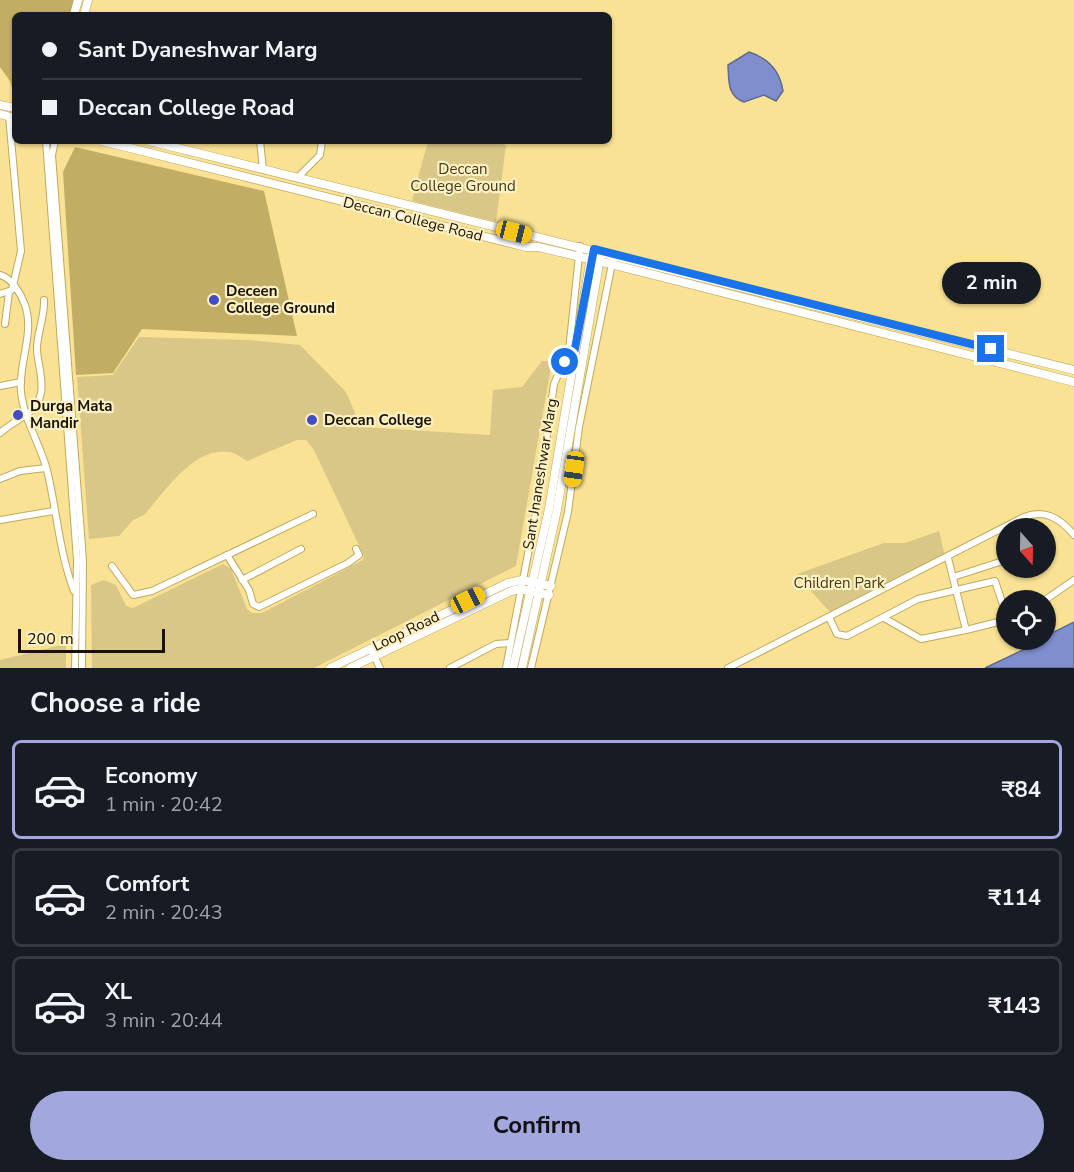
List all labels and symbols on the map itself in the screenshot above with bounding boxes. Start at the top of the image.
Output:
park label: Deccan College Ground [410,159,516,196]
street label: Deccan College Road [341,192,485,246]
car [494,219,534,245]
callout: 2 min [942,262,1040,304]
place label: Deceen College Ground [226,281,335,318]
marker: Deceen College Ground [207,293,221,307]
route end [977,335,1004,362]
route start [551,348,578,375]
place label: Durga Mata Mandir [30,396,112,433]
street label: Sant Jnaneshwar Marg [518,397,562,551]
marker: Durga Mata Mandir [11,408,25,422]
place label: Deccan College [324,410,432,430]
marker: Deccan College [305,413,319,427]
car [563,450,585,488]
north arrow [996,518,1056,578]
park label: Children Park [794,573,885,593]
car [448,584,488,616]
street label: Loop Road [369,606,443,656]
scale bar [18,626,165,654]

